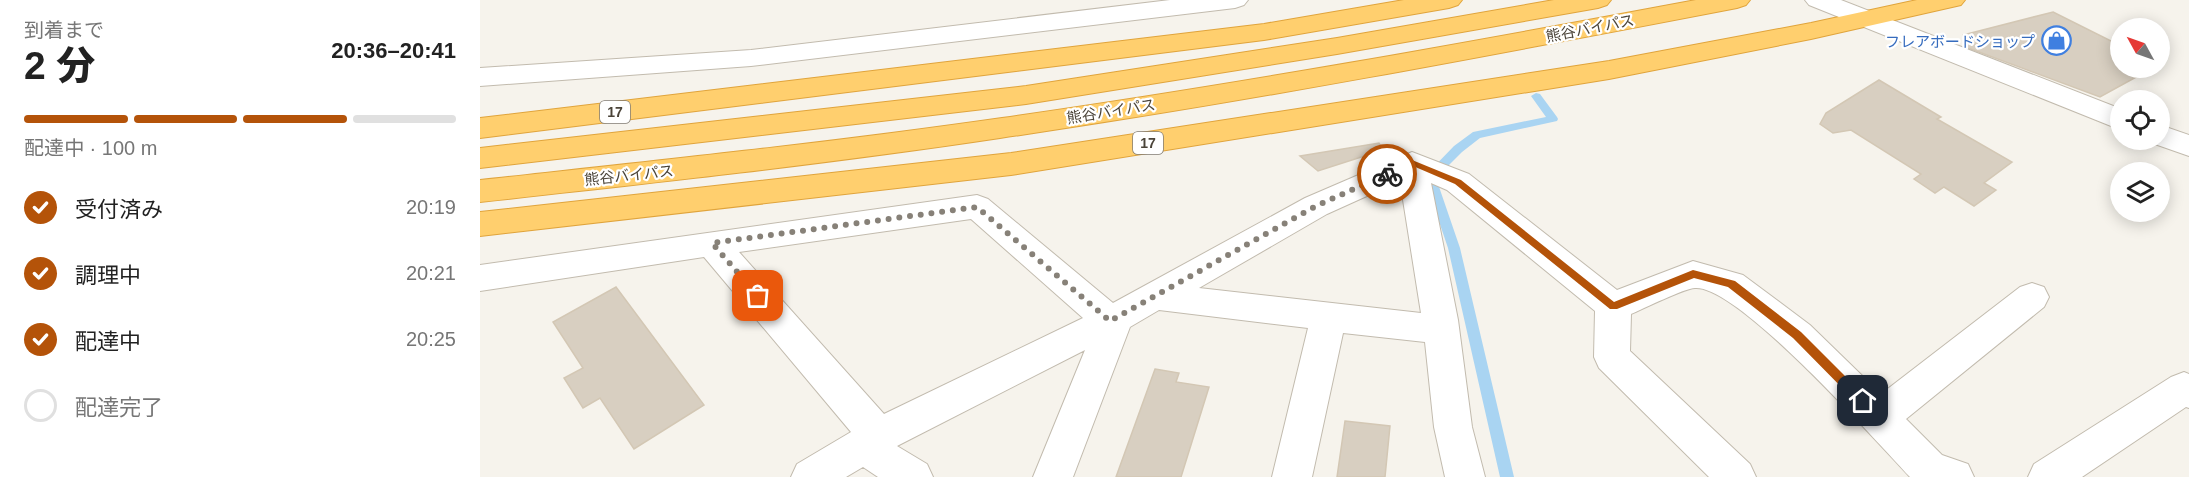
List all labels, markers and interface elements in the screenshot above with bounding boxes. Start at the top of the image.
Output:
street label: 熊谷バイパス [1544,11,1636,45]
north arrow [2110,18,2170,78]
map controls [2110,18,2170,222]
text: 到着まで [24,19,104,41]
shop icon: フレアボードショップ [2040,25,2072,57]
place label: フレアボードショップ [1885,33,2035,50]
text: 20:36–20:41 [331,38,456,63]
text: 2 分 [24,44,96,87]
button: locate [2110,90,2170,150]
street label: 熊谷バイパス [1065,96,1157,126]
road number: 17 [600,101,630,123]
road number: 17 [1133,132,1163,154]
text: 配達中 · 100 m [24,137,157,159]
courier [1357,144,1417,204]
icon: bike [1371,158,1404,191]
street label: 熊谷バイパス [584,162,674,188]
button: layers [2110,162,2170,222]
icon: check [24,191,57,224]
text: 20:19 [406,196,456,218]
text: 受付済み [75,197,163,222]
icon: check [24,257,57,290]
text: 20:21 [406,262,456,284]
text: 調理中 [75,263,141,288]
pin [732,270,783,321]
icon: bag [741,279,774,312]
icon: check [24,323,57,356]
text: 20:25 [406,328,456,350]
text: 配達中 [75,329,141,354]
pin [1837,375,1888,426]
icon: home [1846,384,1879,417]
text: 配達完了 [75,395,163,420]

